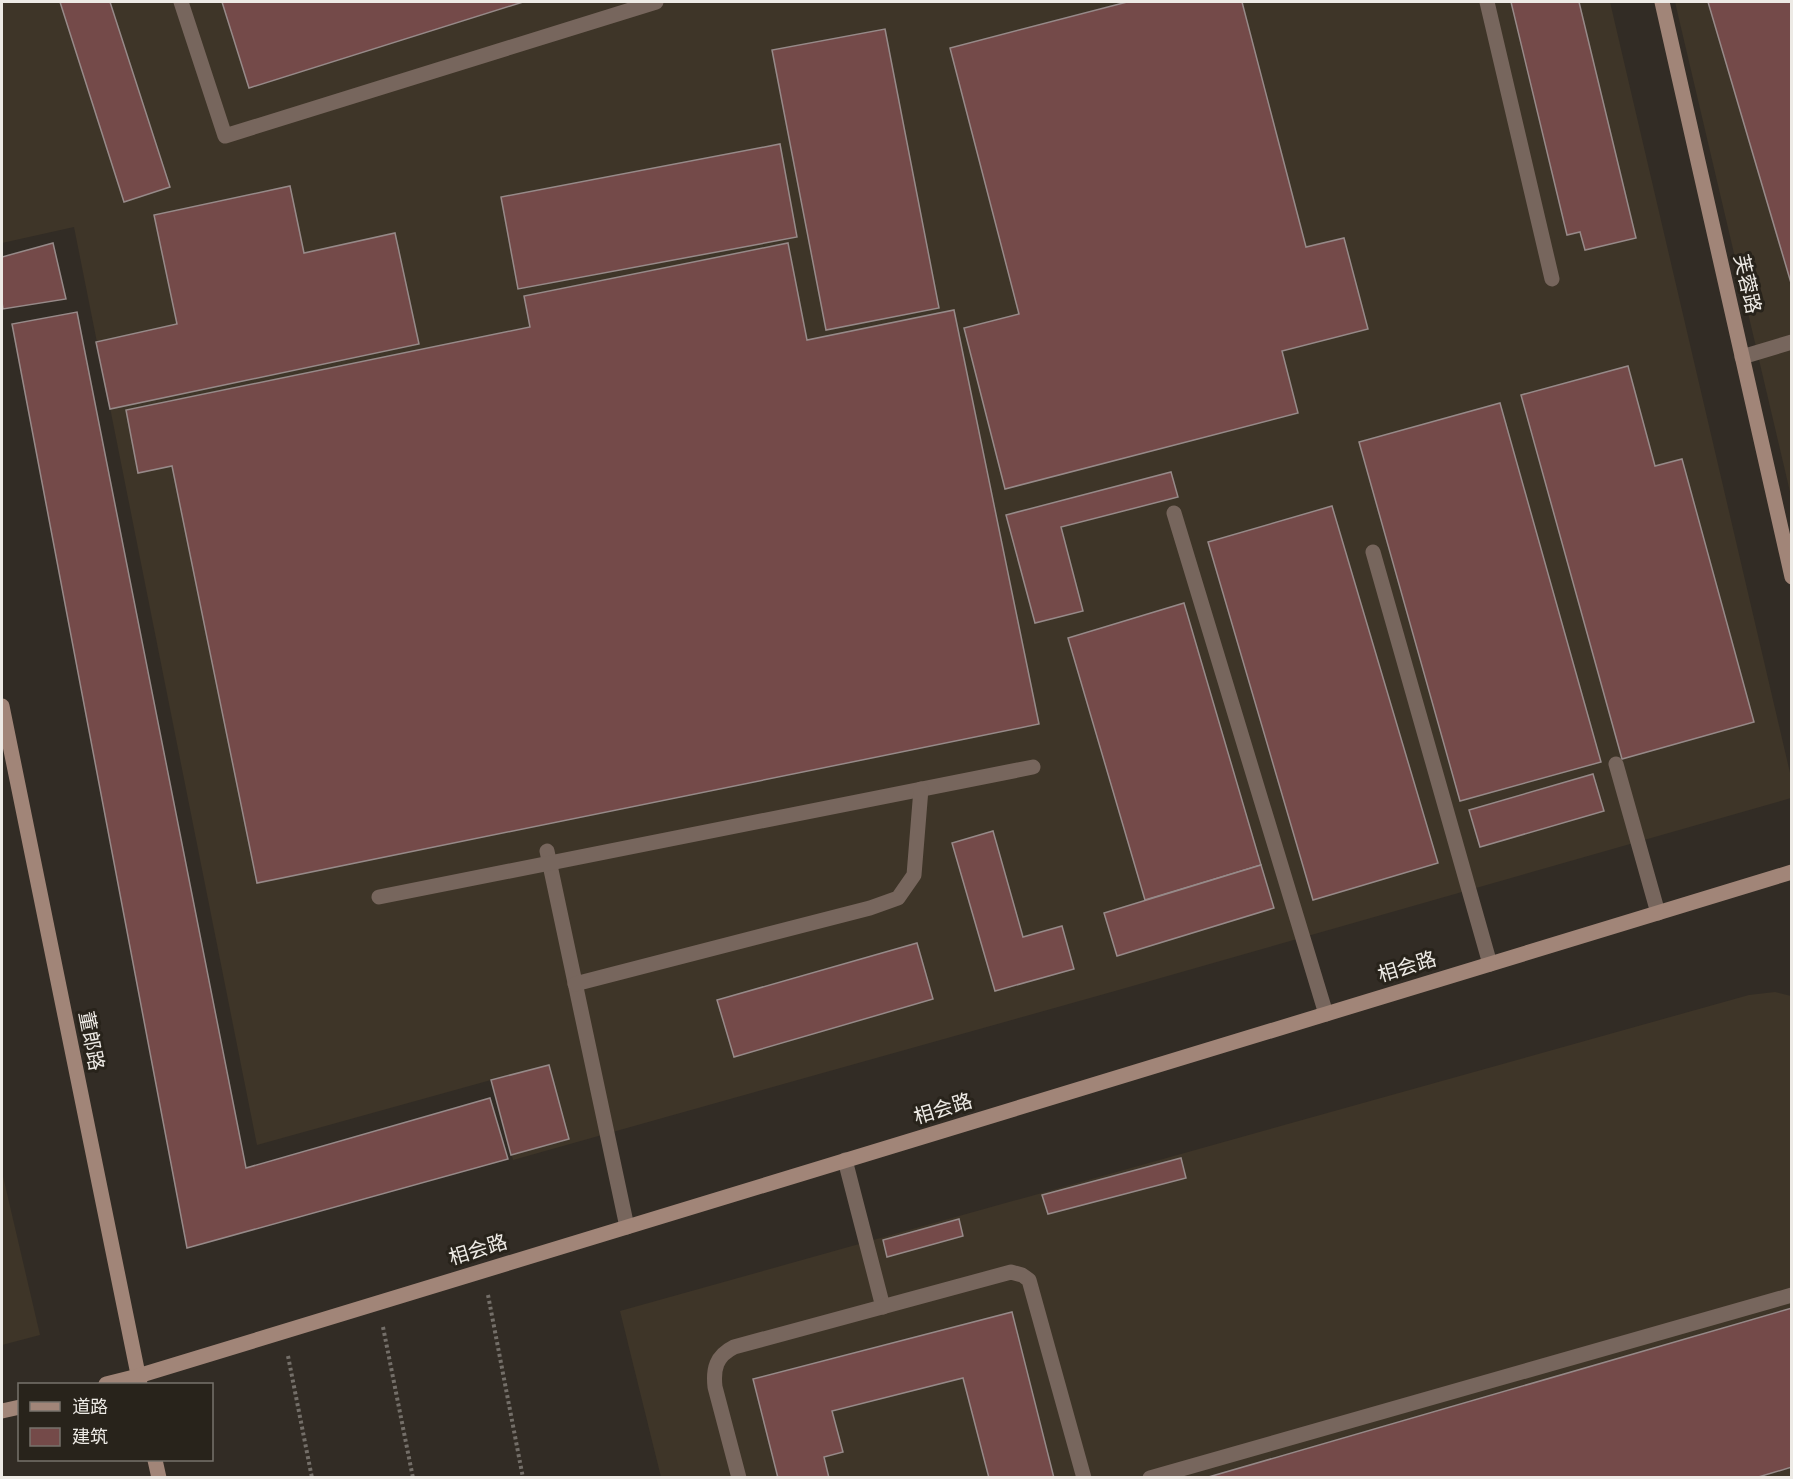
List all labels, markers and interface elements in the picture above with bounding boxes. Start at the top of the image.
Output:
street label: 芙蓉路 [1729,252,1765,316]
street label: 相会路 [1375,947,1439,987]
street label: 董郎路 [74,1009,108,1073]
street label: 相会路 [911,1089,975,1129]
street label: 相会路 [446,1230,510,1270]
legend [18,1383,213,1461]
text: 道路 [72,1396,108,1418]
text: 建筑 [72,1426,108,1448]

